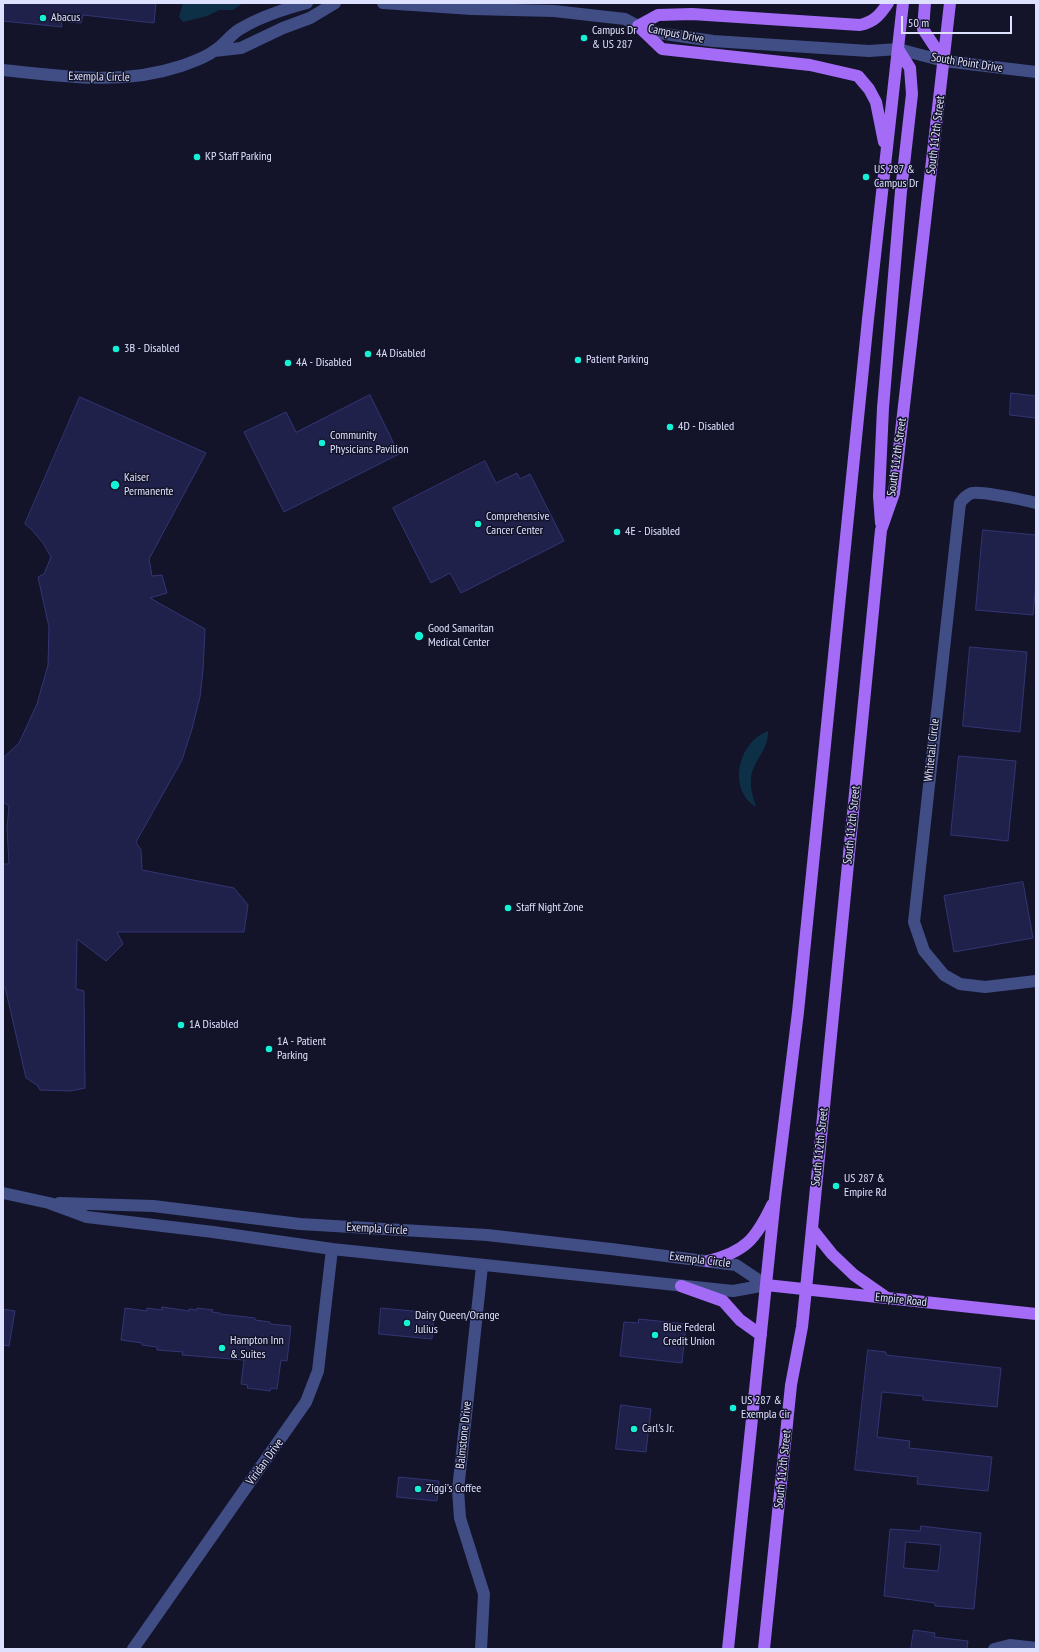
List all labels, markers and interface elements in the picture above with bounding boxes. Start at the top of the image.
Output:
scale bar [903,8,1014,34]
place label: Abacus [51,11,80,25]
marker: Abacus [38,13,48,23]
text: 50 m [908,15,929,30]
street label: Campus Drive [647,22,705,46]
place label: Campus Dr & US 287 [592,24,637,52]
marker: Campus Dr & US 287 [579,33,589,43]
street label: South Point Drive [930,50,1004,76]
street label: Exempla Circle [68,69,130,85]
street label: South 112th Street [924,95,948,175]
place label: KP Staff Parking [205,150,272,164]
marker: KP Staff Parking [192,152,202,162]
place label: US 287 & Campus Dr [874,163,919,191]
marker: US 287 & Campus Dr [861,172,871,182]
place label: 3B - Disabled [124,342,180,356]
marker: 3B - Disabled [111,344,121,354]
place label: 4A Disabled [376,347,426,361]
marker: 4A Disabled [363,349,373,359]
place label: Patient Parking [586,353,649,367]
marker: Patient Parking [573,355,583,365]
place label: 4A - Disabled [296,356,352,370]
marker: 4A - Disabled [283,358,293,368]
street label: South 112th Street [884,417,910,497]
place label: 4D - Disabled [678,420,734,434]
marker: 4D - Disabled [665,422,675,432]
place label: Community Physicians Pavilion [330,429,408,457]
marker: Community Physicians Pavilion [317,438,327,448]
place label: Kaiser Permanente [124,471,174,499]
marker: Kaiser Permanente [109,479,121,491]
place label: Comprehensive Cancer Center [486,510,549,538]
marker: Comprehensive Cancer Center [473,519,483,529]
place label: 4E - Disabled [625,525,680,539]
marker: 4E - Disabled [612,527,622,537]
place label: Good Samaritan Medical Center [428,622,494,650]
marker: Good Samaritan Medical Center [413,630,425,642]
street label: Whitetail Circle [922,718,942,782]
street label: South 112th Street [841,785,863,865]
place label: Staff Night Zone [516,901,584,915]
marker: Staff Night Zone [503,903,513,913]
place label: 1A Disabled [189,1018,239,1032]
marker: 1A Disabled [176,1020,186,1030]
place label: 1A - Patient Parking [277,1035,326,1063]
marker: 1A - Patient Parking [264,1044,274,1054]
street label: South 112th Street [809,1107,831,1187]
place label: US 287 & Empire Rd [844,1172,887,1200]
marker: US 287 & Empire Rd [831,1181,841,1191]
street label: Exempla Circle [346,1220,408,1238]
street label: Exempla Circle [669,1249,731,1271]
street label: Empire Road [874,1290,928,1310]
place label: Dairy Queen/Orange Julius [415,1309,500,1337]
marker: Dairy Queen/Orange Julius [402,1318,412,1328]
place label: Blue Federal Credit Union [663,1321,715,1349]
marker: Blue Federal Credit Union [650,1330,660,1340]
place label: Hampton Inn & Suites [230,1334,284,1362]
marker: Hampton Inn & Suites [217,1343,227,1353]
place label: US 287 & Exempla Cir [741,1394,790,1422]
street label: Balmstone Drive [453,1400,475,1470]
marker: US 287 & Exempla Cir [728,1403,738,1413]
place label: Carl's Jr. [642,1422,674,1436]
marker: Carl's Jr. [629,1424,639,1434]
street label: South 112th Street [772,1429,794,1509]
street label: Viridan Drive [243,1436,287,1488]
place label: Ziggi's Coffee [426,1482,481,1496]
marker: Ziggi's Coffee [413,1484,423,1494]

